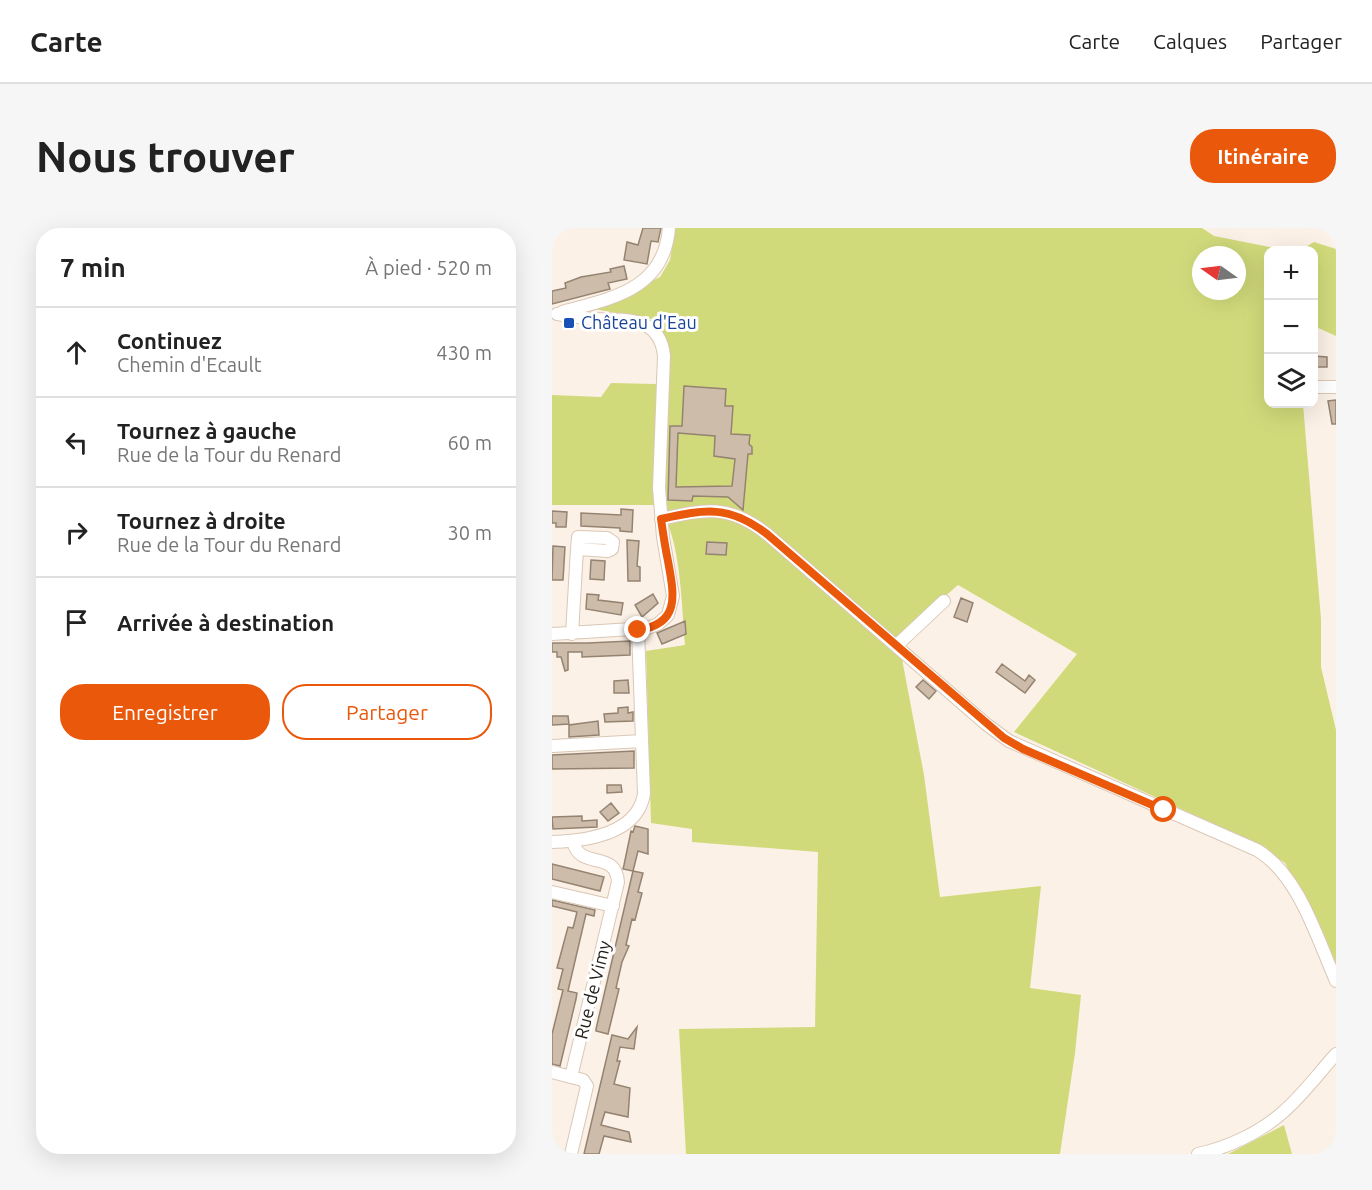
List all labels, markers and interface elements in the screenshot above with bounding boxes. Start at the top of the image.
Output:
text: Carte [30,26,103,57]
text: Carte [1069,29,1120,53]
text: Calques [1153,29,1227,53]
text: Partager [1260,29,1342,53]
button: Itinéraire [1190,129,1336,183]
text: Nous trouver [36,133,295,180]
north arrow [1192,246,1246,300]
map controls [1264,246,1318,408]
button: + [1264,246,1318,300]
text: 7 min [60,253,126,282]
text: À pied · 520 m [365,256,492,279]
button: − [1264,300,1318,354]
place label: Château d'Eau [581,312,697,332]
marker: Château d'Eau [562,316,576,330]
text: Continuez [117,328,222,353]
icon: ahead [60,336,93,369]
text: 430 m [436,341,492,364]
text: Chemin d'Ecault [117,353,262,376]
button: layers [1264,354,1318,408]
text: Tournez à gauche [117,418,297,443]
icon: left [60,426,93,459]
text: 60 m [448,431,492,454]
text: Rue de la Tour du Renard [117,443,342,466]
text: Tournez à droite [117,508,286,533]
icon: right [60,516,93,549]
text: 30 m [448,521,492,544]
text: Rue de la Tour du Renard [117,533,342,556]
icon: arrive [60,606,93,639]
text: Arrivée à destination [117,610,334,635]
route end [624,616,650,642]
button: Enregistrer [60,684,270,740]
button: Partager [282,684,492,740]
route start [1150,796,1176,822]
street label: Rue de Vimy [570,938,614,1041]

